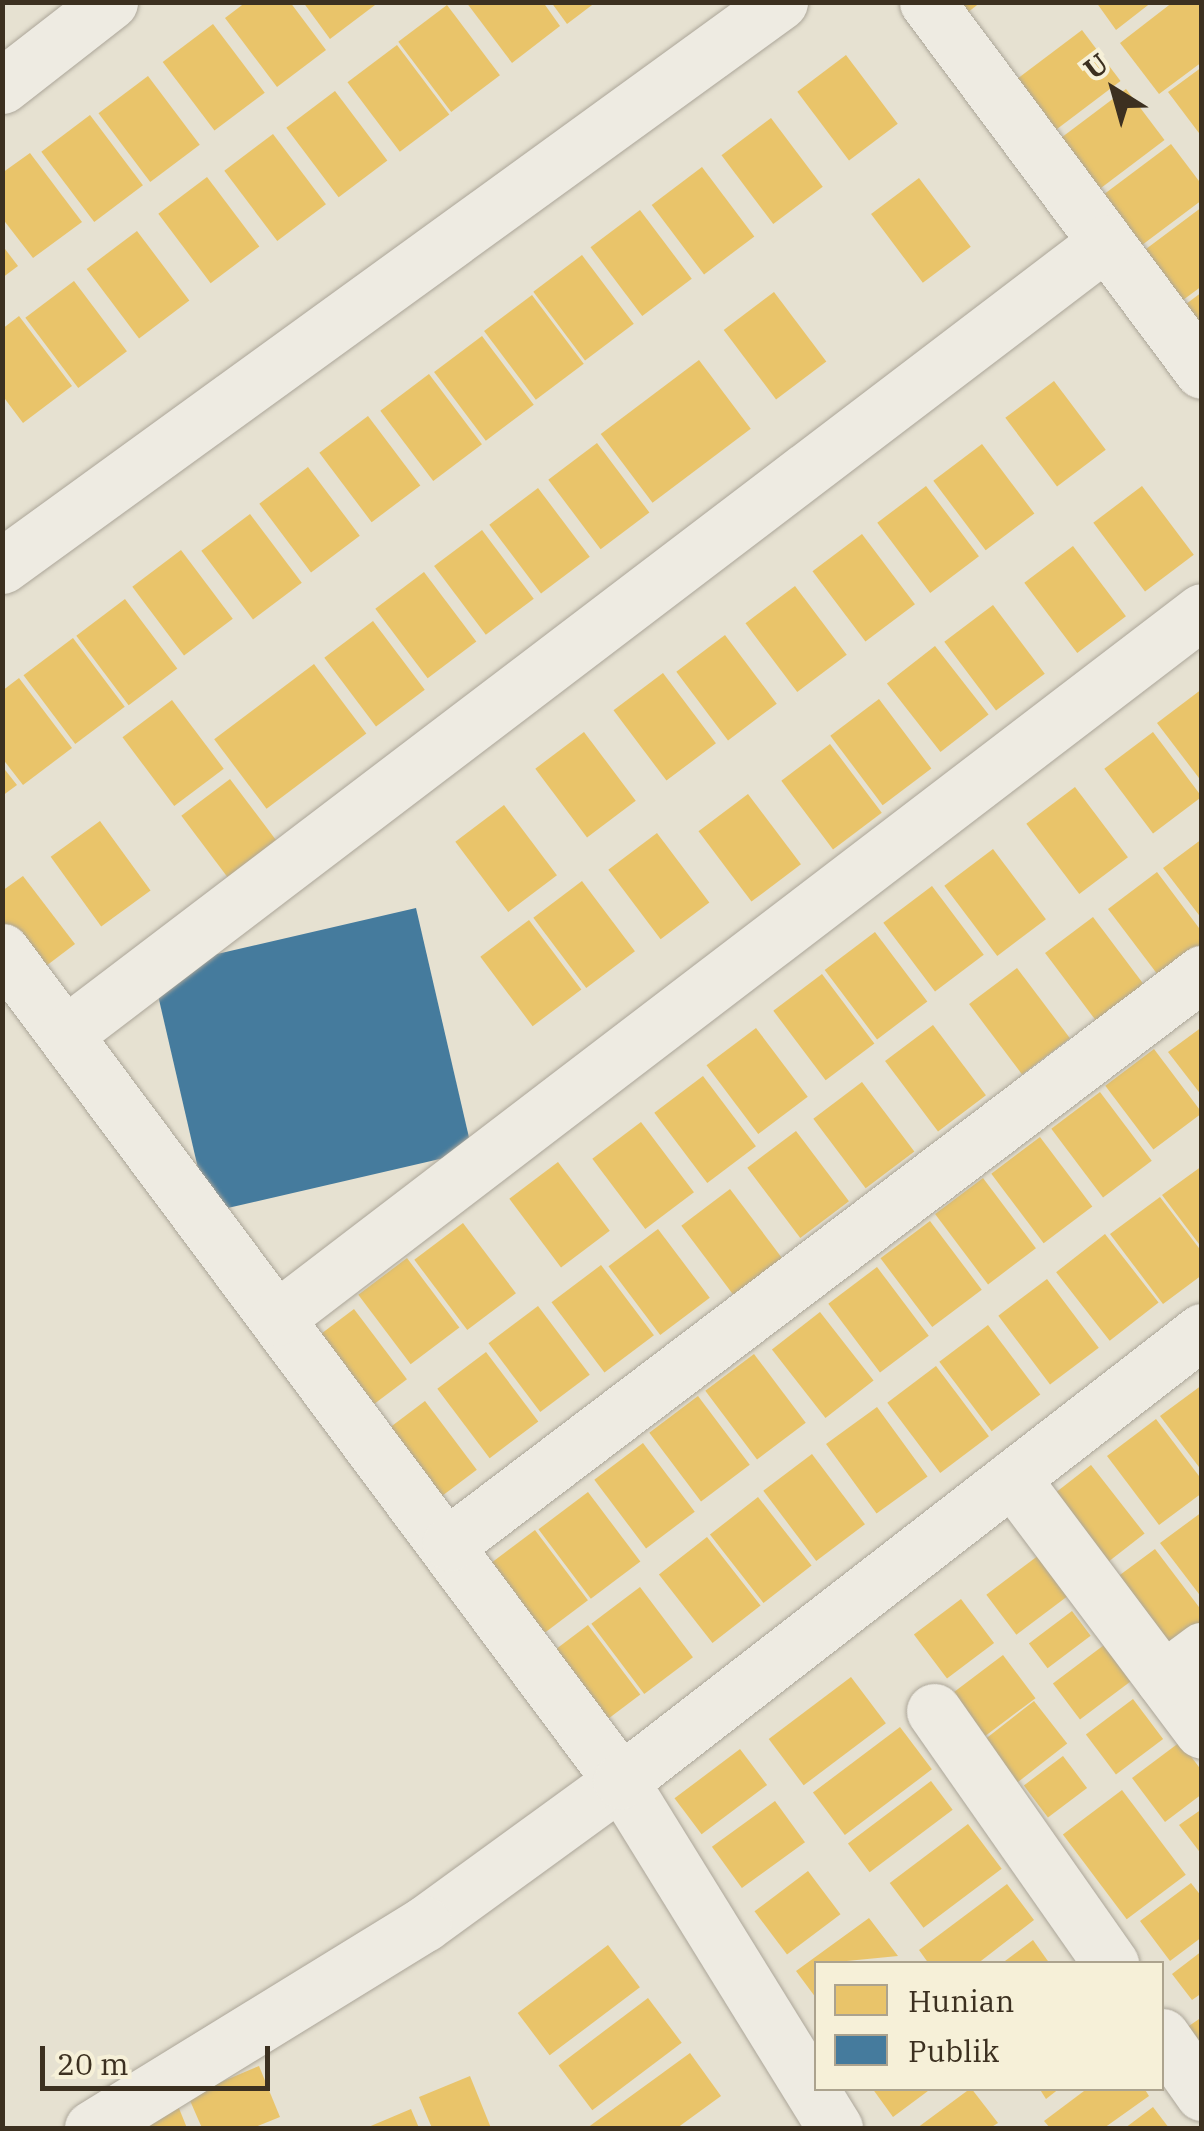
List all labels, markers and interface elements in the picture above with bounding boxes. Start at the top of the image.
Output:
north arrow [1064,40,1164,140]
text: U [1076,44,1115,87]
legend [814,1961,1164,2091]
text: Hunian [908,1981,1014,2020]
scale bar [45,2026,275,2088]
text: Publik [908,2031,999,2070]
text: 20 m [57,2044,129,2083]

